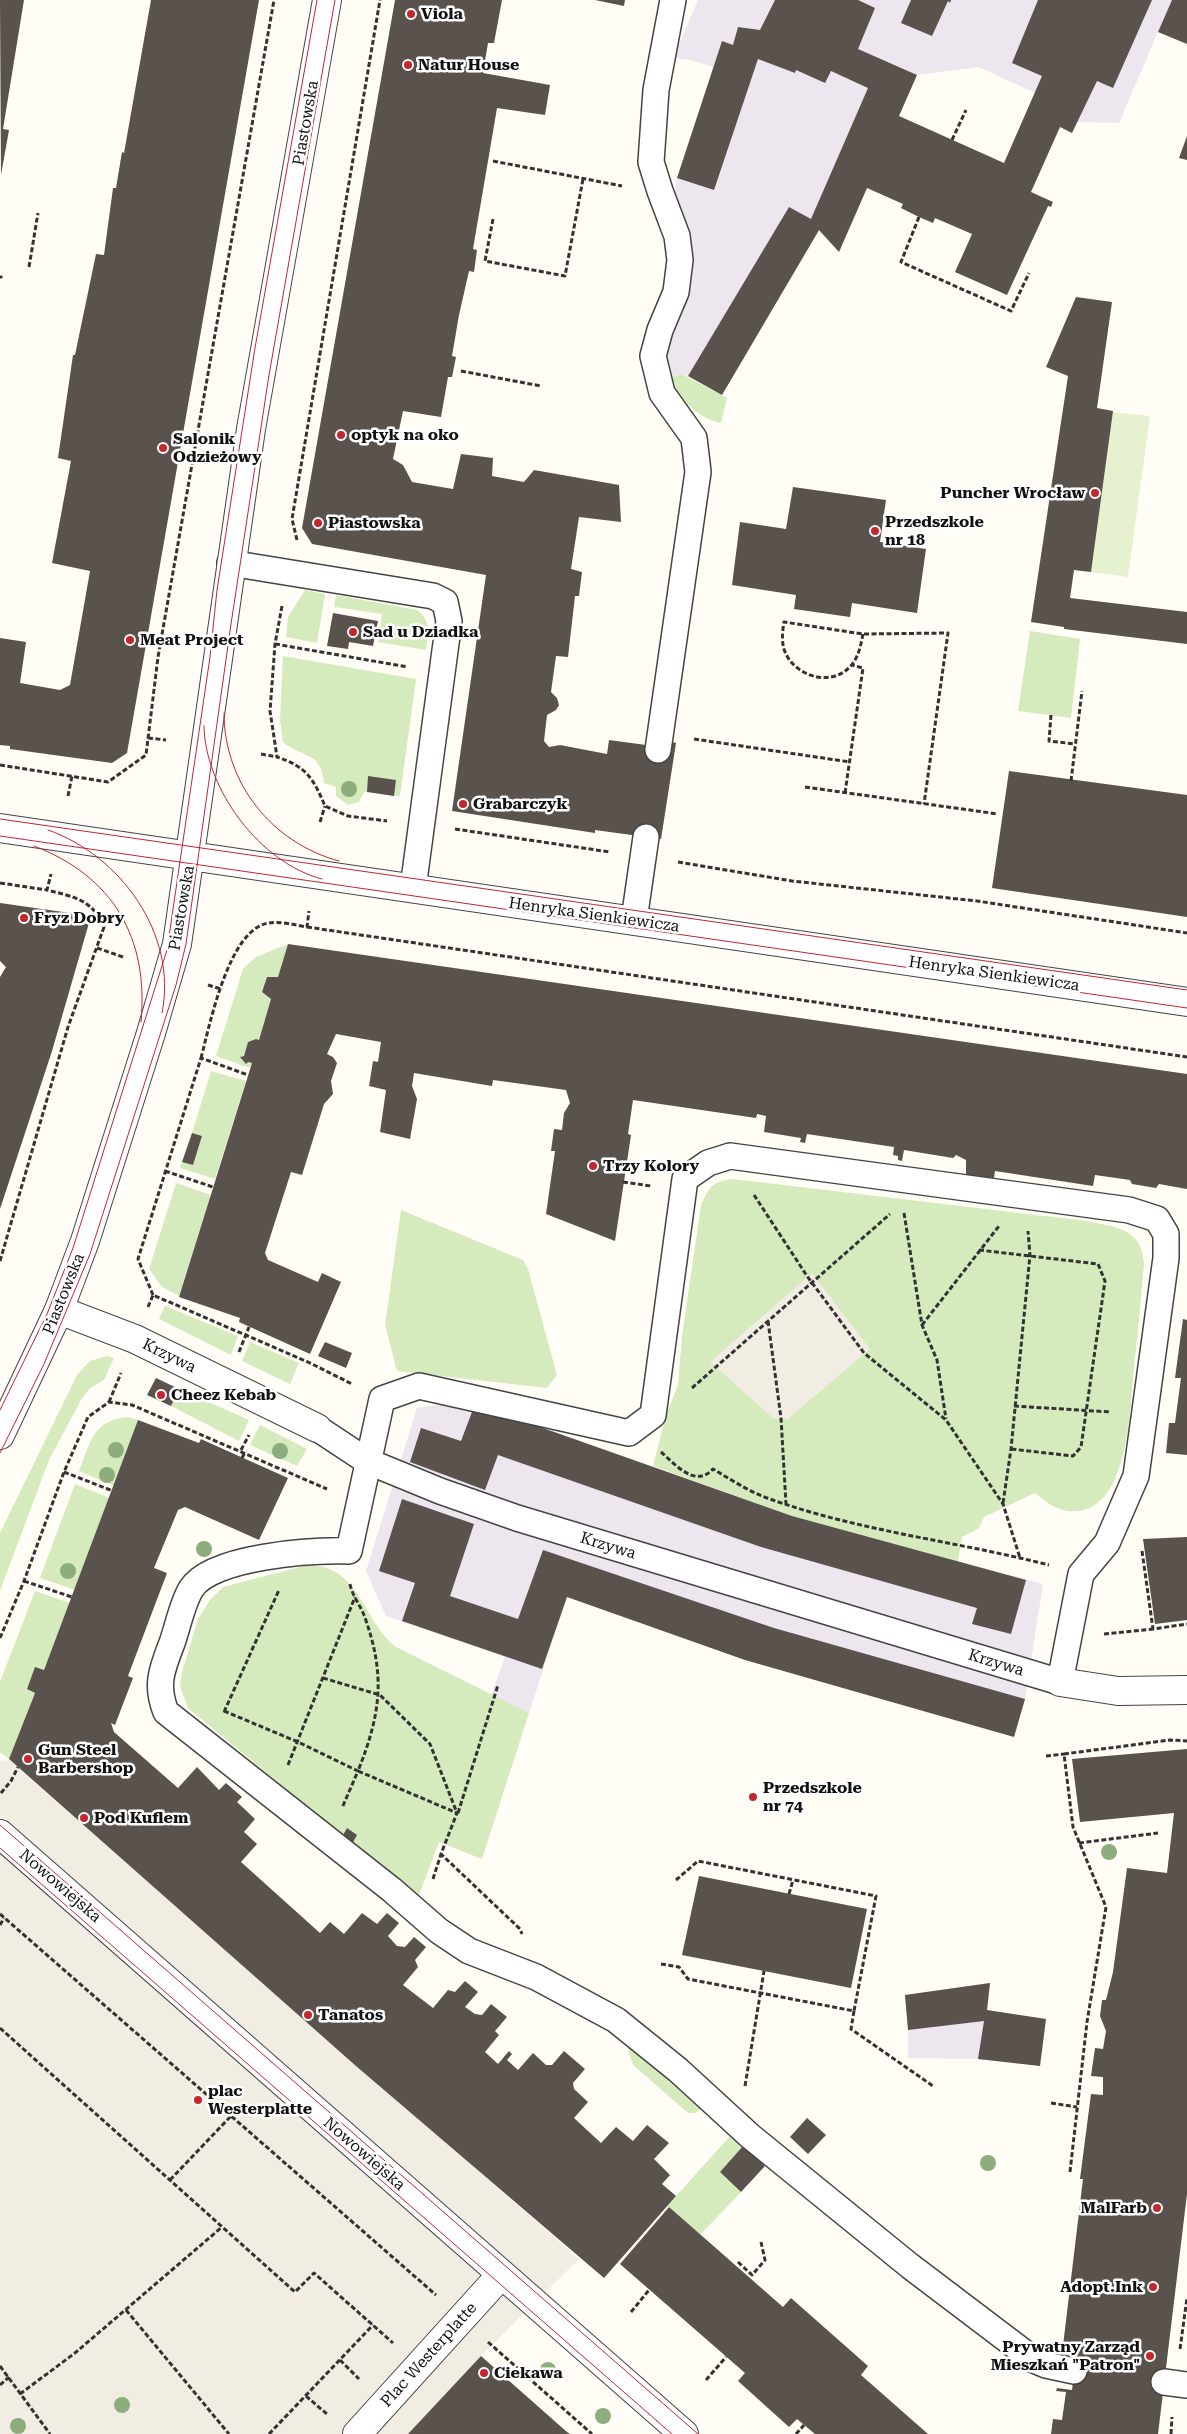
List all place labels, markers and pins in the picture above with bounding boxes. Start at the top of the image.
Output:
place label: Viola [421,4,463,24]
marker: Viola [405,8,417,20]
place label: Natur House [418,55,519,75]
marker: Natur House [402,59,414,71]
place label: optyk na oko [351,425,459,445]
place label: Salonik Odzieżowy [173,429,262,467]
marker: optyk na oko [335,429,347,441]
marker: Salonik Odzieżowy [157,442,169,454]
place label: Puncher Wrocław [940,483,1085,503]
marker: Puncher Wrocław [1089,487,1101,499]
place label: Przedszkole nr 18 [885,512,984,550]
place label: Piastowska [328,513,421,533]
marker: Piastowska [312,517,324,529]
marker: Przedszkole nr 18 [869,525,881,537]
place label: Sad u Dziadka [363,622,478,642]
marker: Sad u Dziadka [347,626,359,638]
place label: Meat Project [140,630,244,650]
marker: Meat Project [124,634,136,646]
place label: Grabarczyk [473,794,567,814]
marker: Grabarczyk [457,798,469,810]
place label: Fryz Dobry [34,908,124,928]
marker: Fryz Dobry [18,912,30,924]
place label: Trzy Kolory [603,1156,699,1176]
marker: Trzy Kolory [587,1160,599,1172]
place label: Cheez Kebab [171,1385,276,1405]
marker: Cheez Kebab [155,1389,167,1401]
place label: Gun Steel Barbershop [38,1740,134,1778]
marker: Gun Steel Barbershop [22,1753,34,1765]
place label: Przedszkole nr 74 [763,1778,862,1816]
marker: Przedszkole nr 74 [747,1791,759,1803]
place label: Pod Kuflem [94,1808,188,1828]
marker: Pod Kuflem [78,1812,90,1824]
place label: Tanatos [318,2005,383,2025]
marker: Tanatos [302,2009,314,2021]
place label: plac Westerplatte [208,2081,312,2119]
marker: plac Westerplatte [192,2094,204,2106]
place label: MalFarb [1081,2198,1147,2218]
marker: MalFarb [1151,2202,1163,2214]
place label: Adopt.Ink [1060,2277,1143,2297]
marker: Adopt.Ink [1147,2281,1159,2293]
place label: Prywatny Zarząd Mieszkań "Patron" [991,2337,1140,2375]
marker: Prywatny Zarząd Mieszkań "Patron" [1144,2350,1156,2362]
place label: Ciekawa [494,2363,563,2383]
marker: Ciekawa [478,2367,490,2379]

